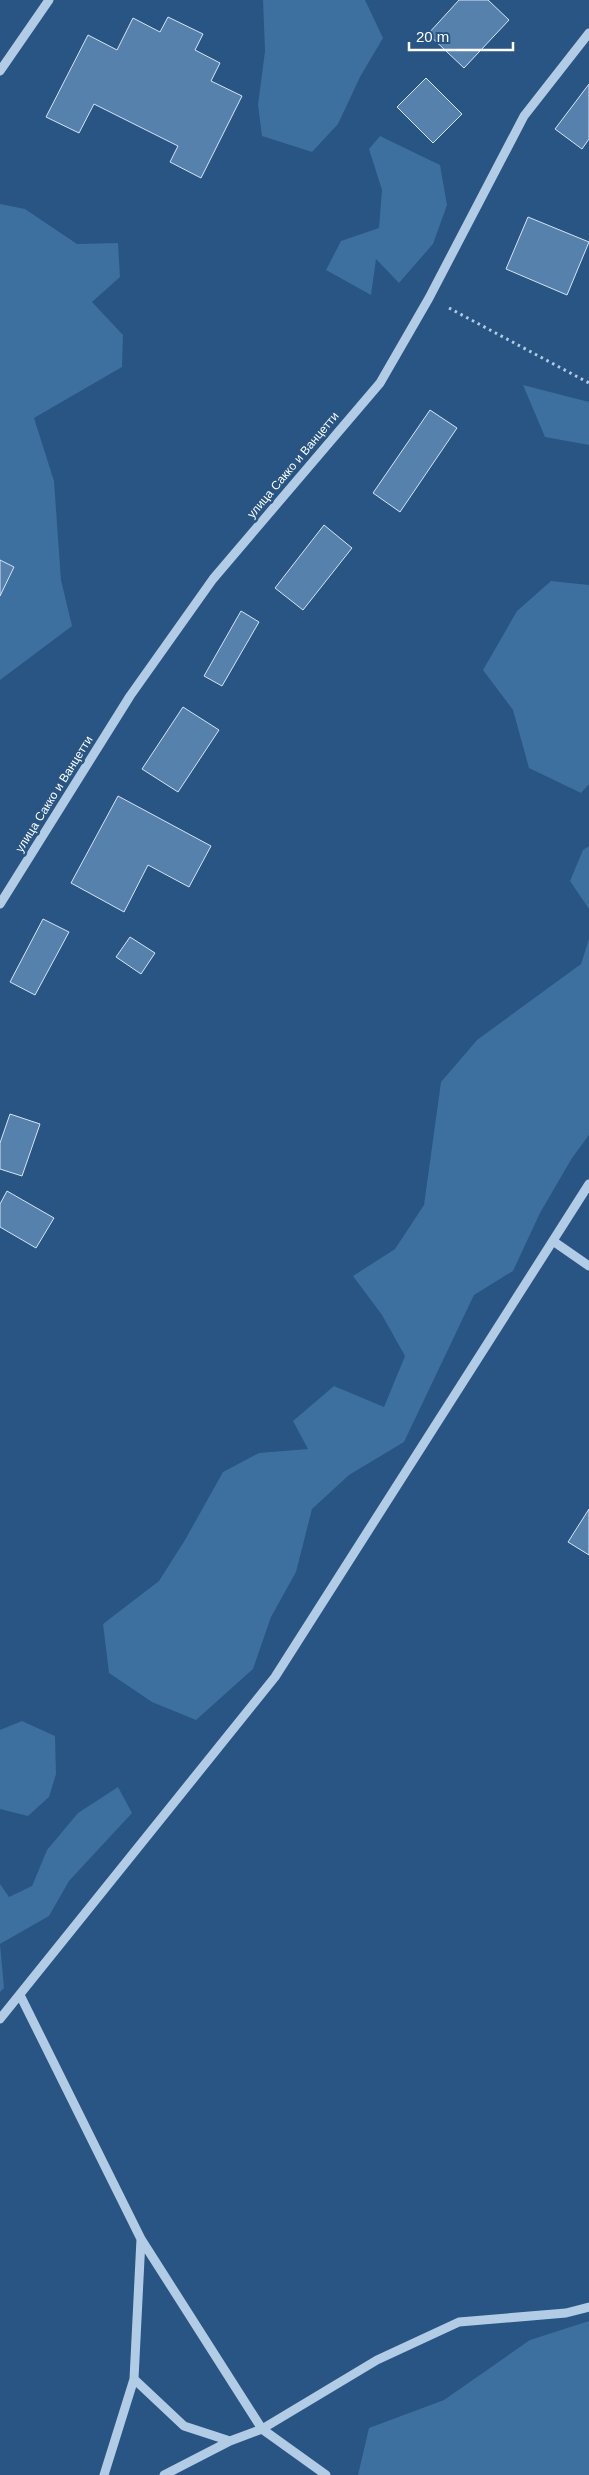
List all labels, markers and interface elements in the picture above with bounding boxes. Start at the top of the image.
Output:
scale bar [409,20,513,52]
text: 20 m [416,28,449,45]
street label: улица Сакко и Ванцетти [244,409,342,521]
street label: улица Сакко и Ванцетти [12,733,96,855]

